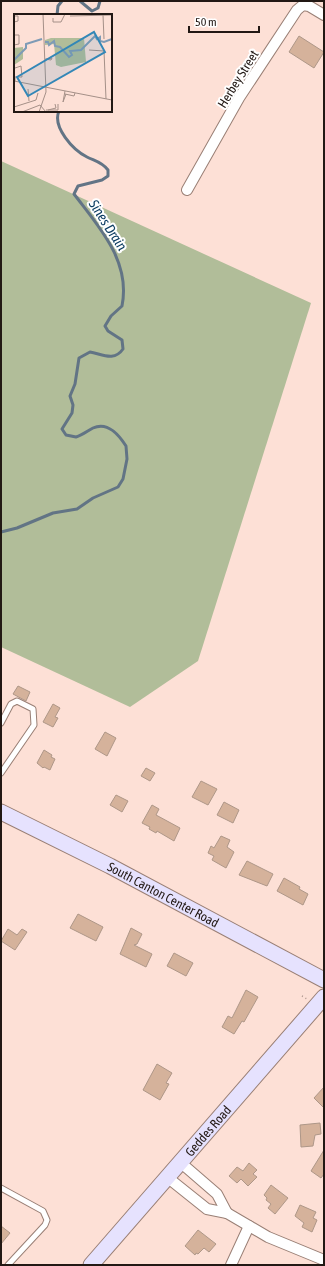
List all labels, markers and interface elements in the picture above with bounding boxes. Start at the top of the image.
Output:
scale bar [189,8,259,34]
inset map [14,14,112,112]
text: 50 m [195,15,217,29]
street label: Herbey Street [214,47,262,110]
water label: Sines Drain [85,196,130,254]
street label: South Canton Center Road [105,859,221,930]
street label: Geddes Road [182,1102,234,1159]

